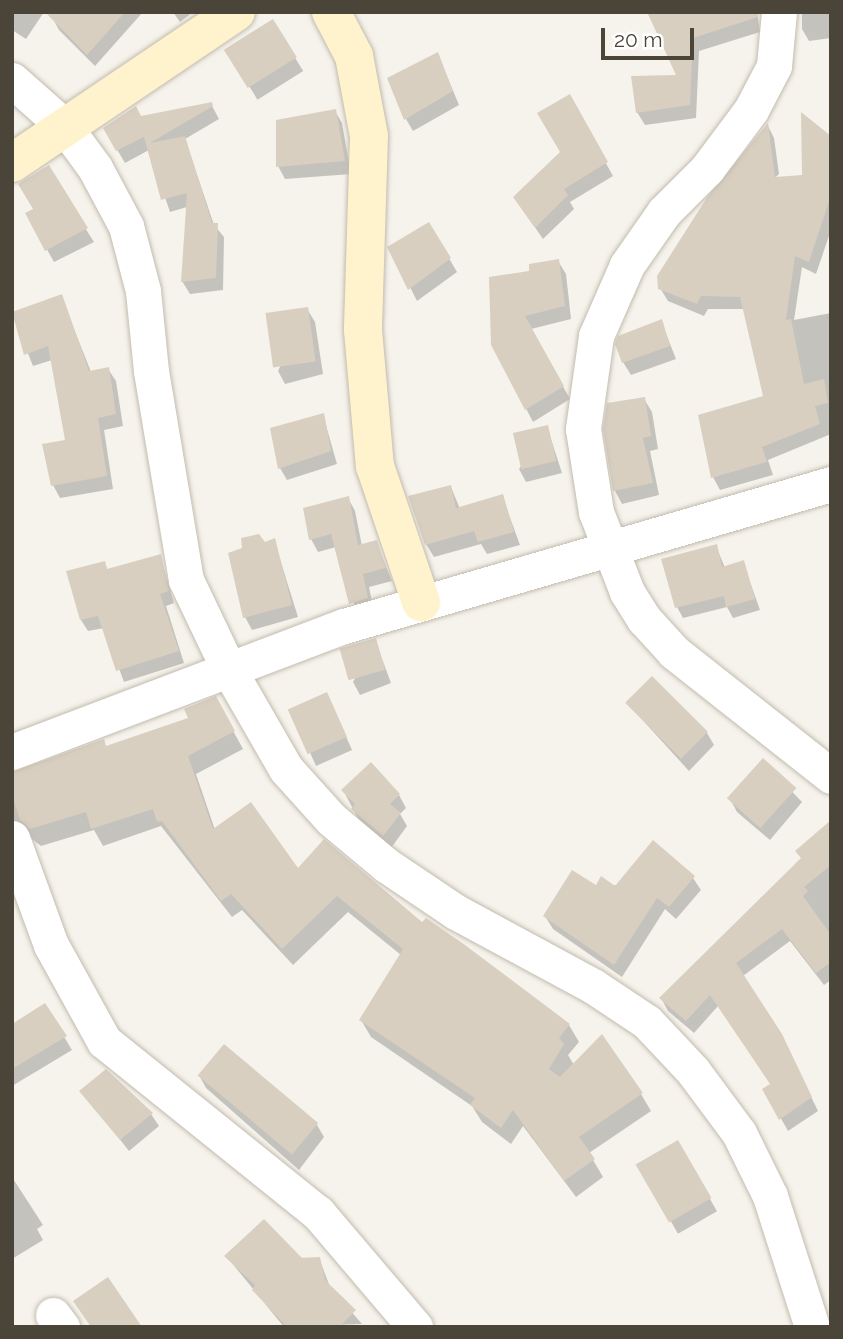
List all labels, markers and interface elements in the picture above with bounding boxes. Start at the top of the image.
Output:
scale bar [605,14,698,58]
text: 20 m [614,27,662,52]

